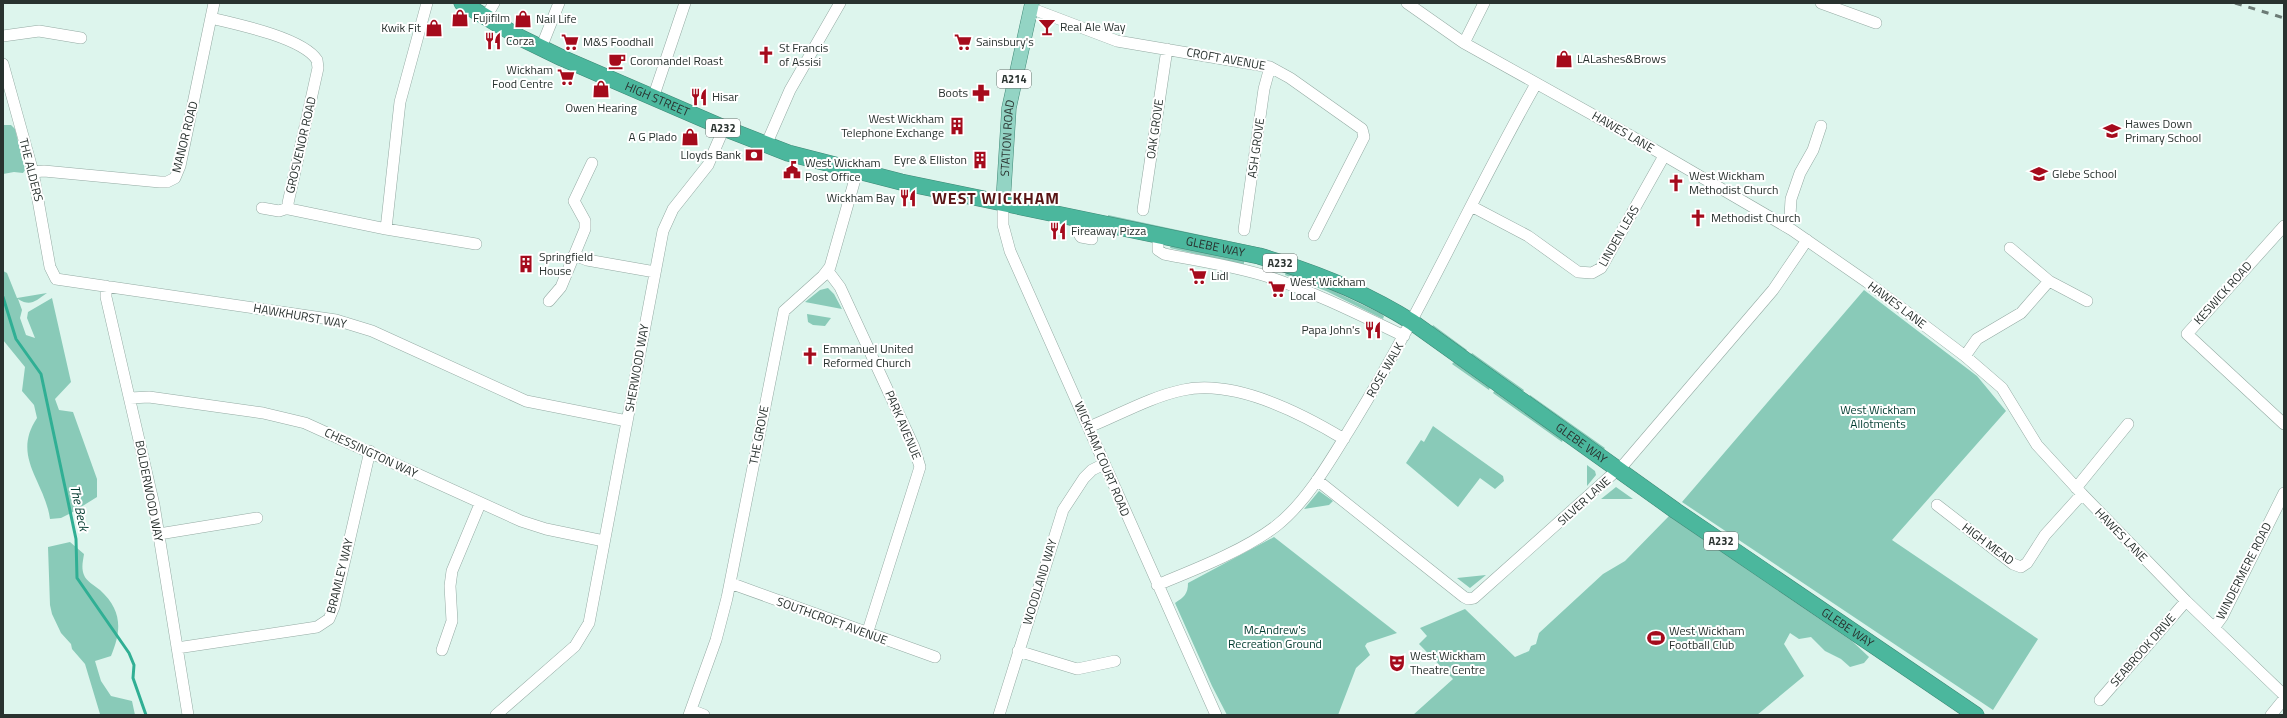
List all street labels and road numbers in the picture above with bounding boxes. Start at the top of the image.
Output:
street label: CROFT AVENUE [1185,42,1267,75]
road number: A214 [997,70,1031,88]
street label: HIGH STREET [622,76,694,121]
street label: GROSVENOR ROAD [280,94,321,195]
street label: OAK GROVE [1141,97,1168,160]
street label: STATION ROAD [995,98,1020,177]
street label: MANOR ROAD [166,99,203,175]
street label: HAWES LANE [1589,106,1658,157]
street label: ASH GROVE [1242,116,1269,179]
road number: A232 [706,119,740,137]
street label: THE ALDERS [14,136,49,204]
street label: LINDEN LEAS [1593,202,1644,270]
street label: GLEBE WAY [1184,231,1247,262]
road number: A232 [1263,254,1297,272]
street label: KESWICK ROAD [2189,257,2256,329]
street label: HAWES LANE [1864,276,1931,333]
street label: HAWKHURST WAY [252,298,349,333]
street label: SHERWOOD WAY [619,322,654,413]
street label: ROSE WALK [1361,338,1408,401]
street label: PARK AVENUE [880,387,927,463]
street label: WICKHAM COURT ROAD [1070,398,1135,519]
street label: THE GROVE [743,403,774,466]
street label: GLEBE WAY [1552,418,1612,468]
street label: CHESSINGTON WAY [321,423,421,483]
street label: BOLDERWOOD WAY [130,438,169,544]
street label: SILVER LANE [1553,471,1615,530]
street label: HAWES LANE [2091,503,2152,566]
street label: HIGH MEAD [1958,518,2018,570]
street label: WINDERMERE ROAD [2211,519,2276,623]
road number: A232 [1704,532,1738,550]
street label: BRAMLEY WAY [321,536,358,615]
street label: WOODLAND WAY [1017,536,1062,627]
street label: SOUTHCROFT AVENUE [774,592,891,650]
street label: GLEBE WAY [1818,603,1878,652]
street label: SEABROOK DRIVE [2105,608,2180,691]

